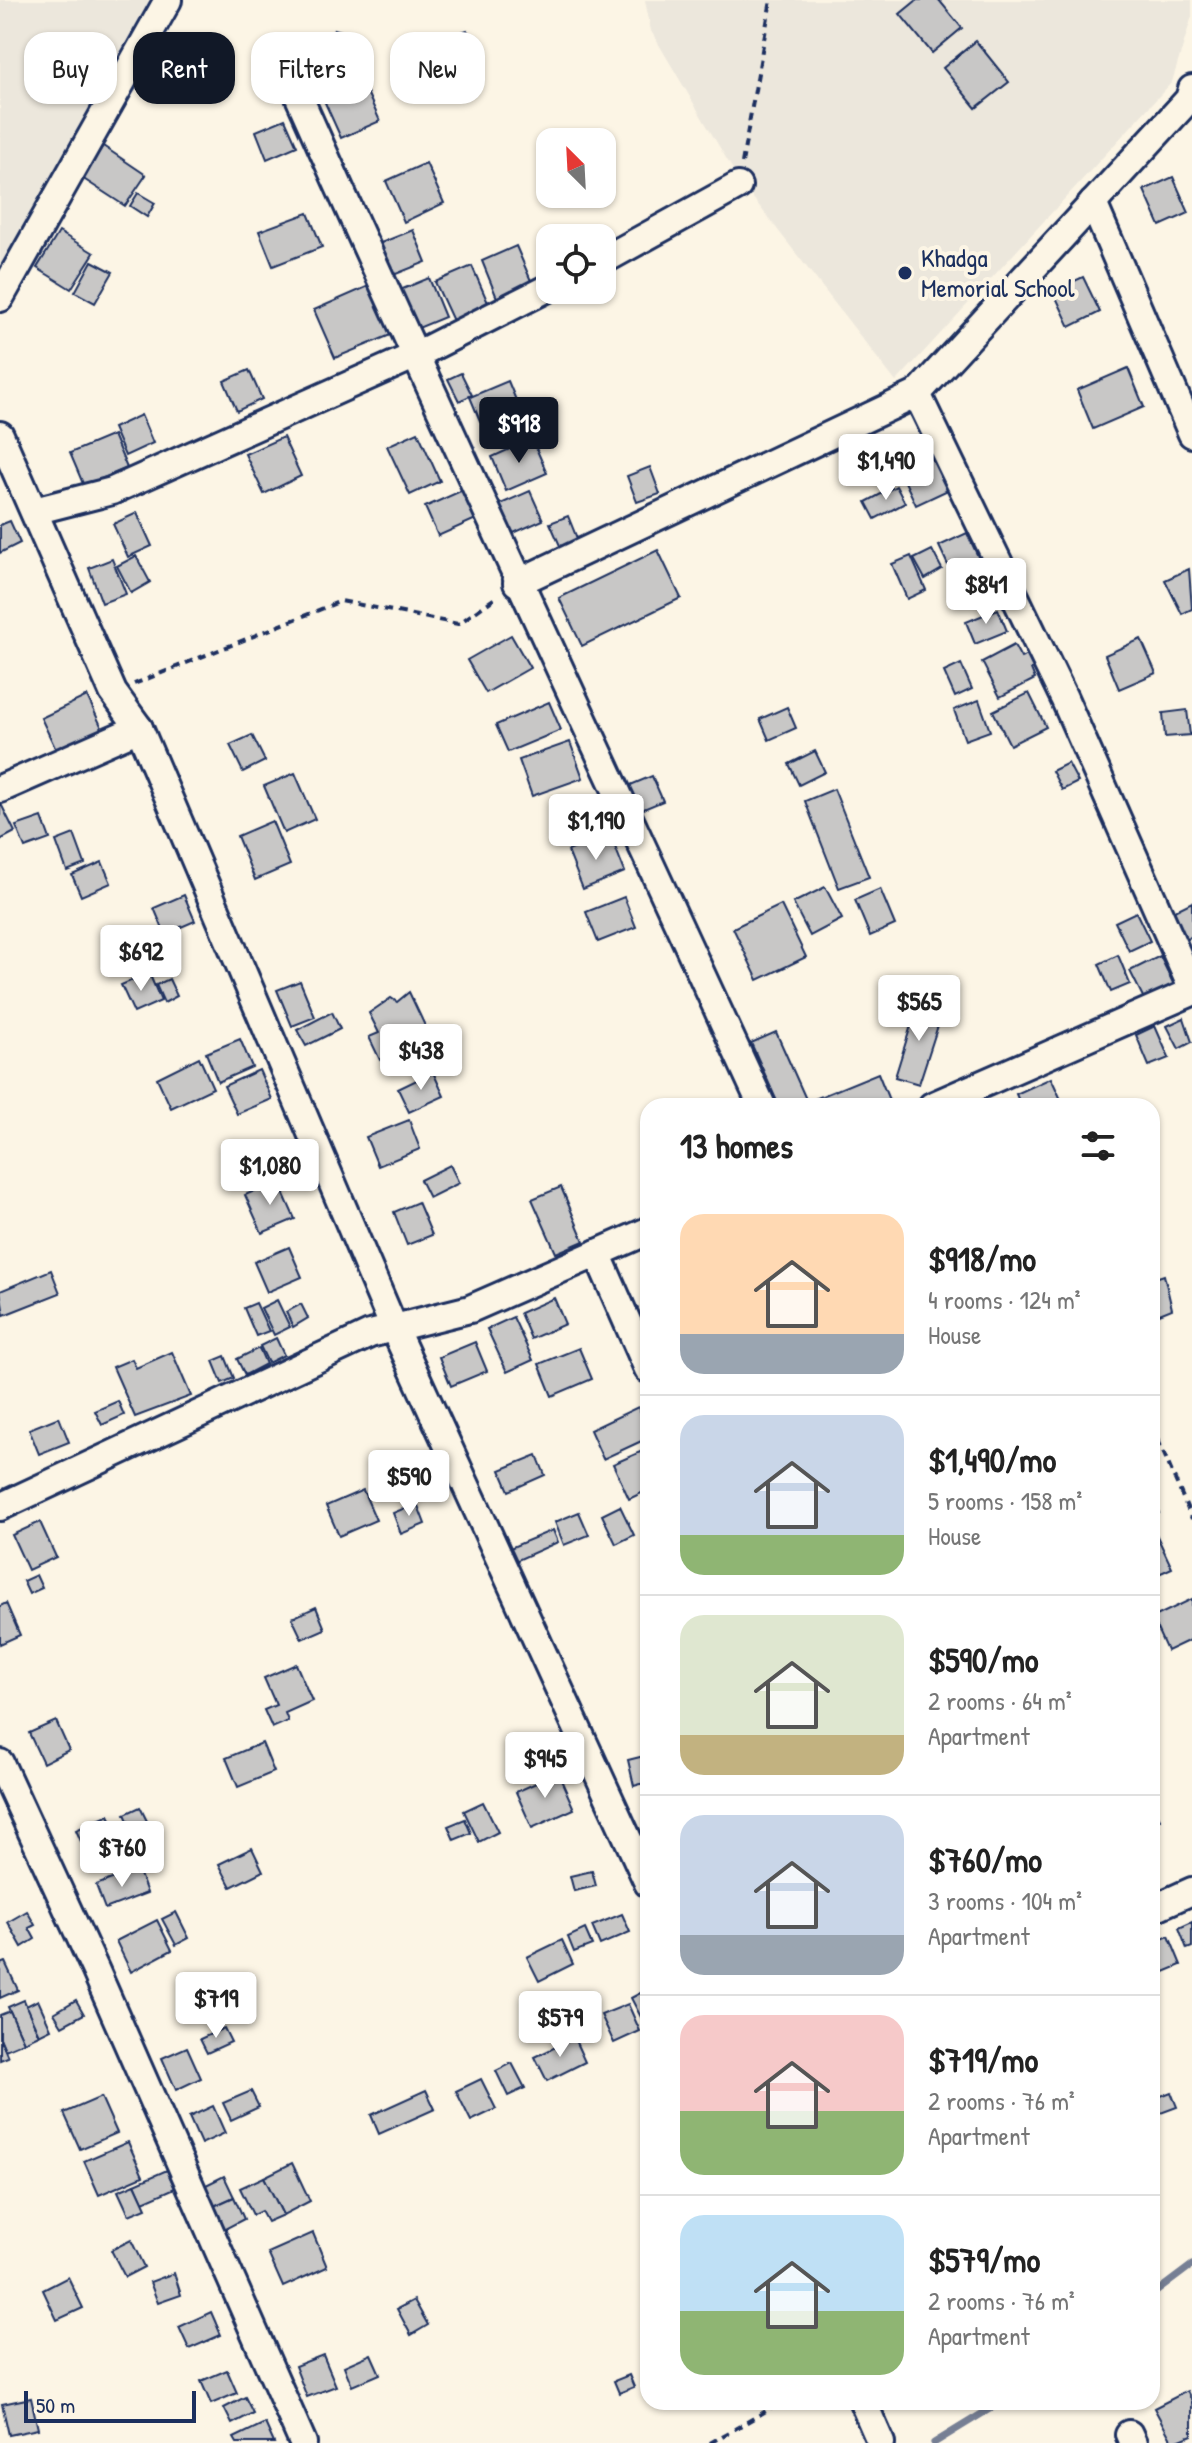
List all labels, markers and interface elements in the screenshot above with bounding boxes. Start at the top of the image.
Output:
chip: Buy [24,32,117,104]
chip: Rent [133,32,235,104]
chip: Filters [251,32,374,104]
chip: New [390,32,485,104]
north arrow [536,128,616,208]
map controls [536,128,616,304]
button: locate [536,224,616,304]
place label: Khadga Memorial School [921,240,1075,305]
marker: Khadga Memorial School [896,264,914,282]
pin: $918 [472,397,566,465]
text: $918 [497,405,541,440]
pin: $1,490 [821,434,951,502]
text: $1,490 [857,442,915,477]
pin: $841 [939,558,1033,626]
text: $841 [964,566,1008,601]
pin: $1,190 [531,794,661,862]
text: $1,190 [567,802,625,837]
pin: $692 [94,925,188,993]
text: $692 [118,933,164,968]
pin: $565 [872,975,966,1043]
text: $565 [896,983,942,1018]
pin: $438 [374,1024,468,1092]
text: $438 [398,1032,444,1067]
text: 13 homes [680,1123,793,1169]
icon: filters [1076,1124,1120,1168]
pin: $1,080 [205,1139,335,1207]
text: $1,080 [239,1147,301,1182]
text: $918/mo [928,1236,1036,1282]
icon: home [744,1246,840,1342]
text: 4 rooms · 124 m² [928,1282,1081,1317]
text: House [928,1317,981,1352]
text: $1,490/mo [928,1437,1056,1483]
icon: home [744,1447,840,1543]
pin: $590 [362,1450,456,1518]
text: $590 [386,1458,432,1493]
text: 5 rooms · 158 m² [928,1483,1082,1518]
text: House [928,1518,981,1553]
text: $590/mo [928,1637,1039,1683]
icon: home [744,1647,840,1743]
text: 2 rooms · 64 m² [928,1683,1072,1718]
text: Apartment [928,1718,1030,1753]
pin: $945 [498,1732,592,1800]
text: $945 [523,1740,567,1775]
pin: $760 [75,1821,169,1889]
text: $760 [98,1829,146,1864]
text: $760/mo [928,1837,1042,1883]
icon: home [744,1847,840,1943]
text: 3 rooms · 104 m² [928,1883,1082,1918]
text: Apartment [928,1918,1030,1953]
pin: $719 [169,1972,263,2040]
text: $719 [193,1980,239,2015]
pin: $579 [513,1991,607,2059]
text: $579 [537,1999,583,2034]
text: $719/mo [928,2037,1038,2083]
icon: home [744,2047,840,2143]
text: 2 rooms · 76 m² [928,2083,1075,2118]
text: Apartment [928,2118,1030,2153]
text: $579/mo [928,2237,1040,2283]
icon: home [744,2247,840,2343]
text: 2 rooms · 76 m² [928,2283,1075,2318]
text: Apartment [928,2318,1030,2353]
scale bar [24,2387,196,2423]
text: 50 m [36,2390,75,2420]

